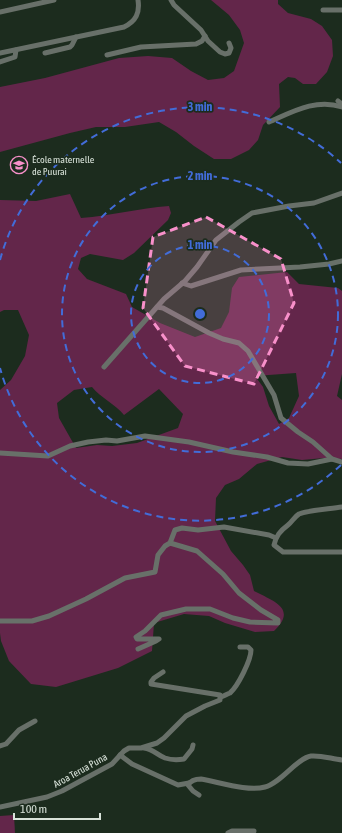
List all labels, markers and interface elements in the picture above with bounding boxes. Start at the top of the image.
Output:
text: 3 min [188,100,212,114]
place label: École maternelle de Puurai [32,154,95,177]
school or university icon: École maternelle de Puurai [9,155,29,175]
text: 2 min [188,169,212,183]
text: 1 min [188,238,212,252]
centre of rings [193,307,207,321]
street label: Aroa Terua Puna [51,751,109,790]
scale bar [14,795,100,821]
text: 100 m [20,802,47,816]

